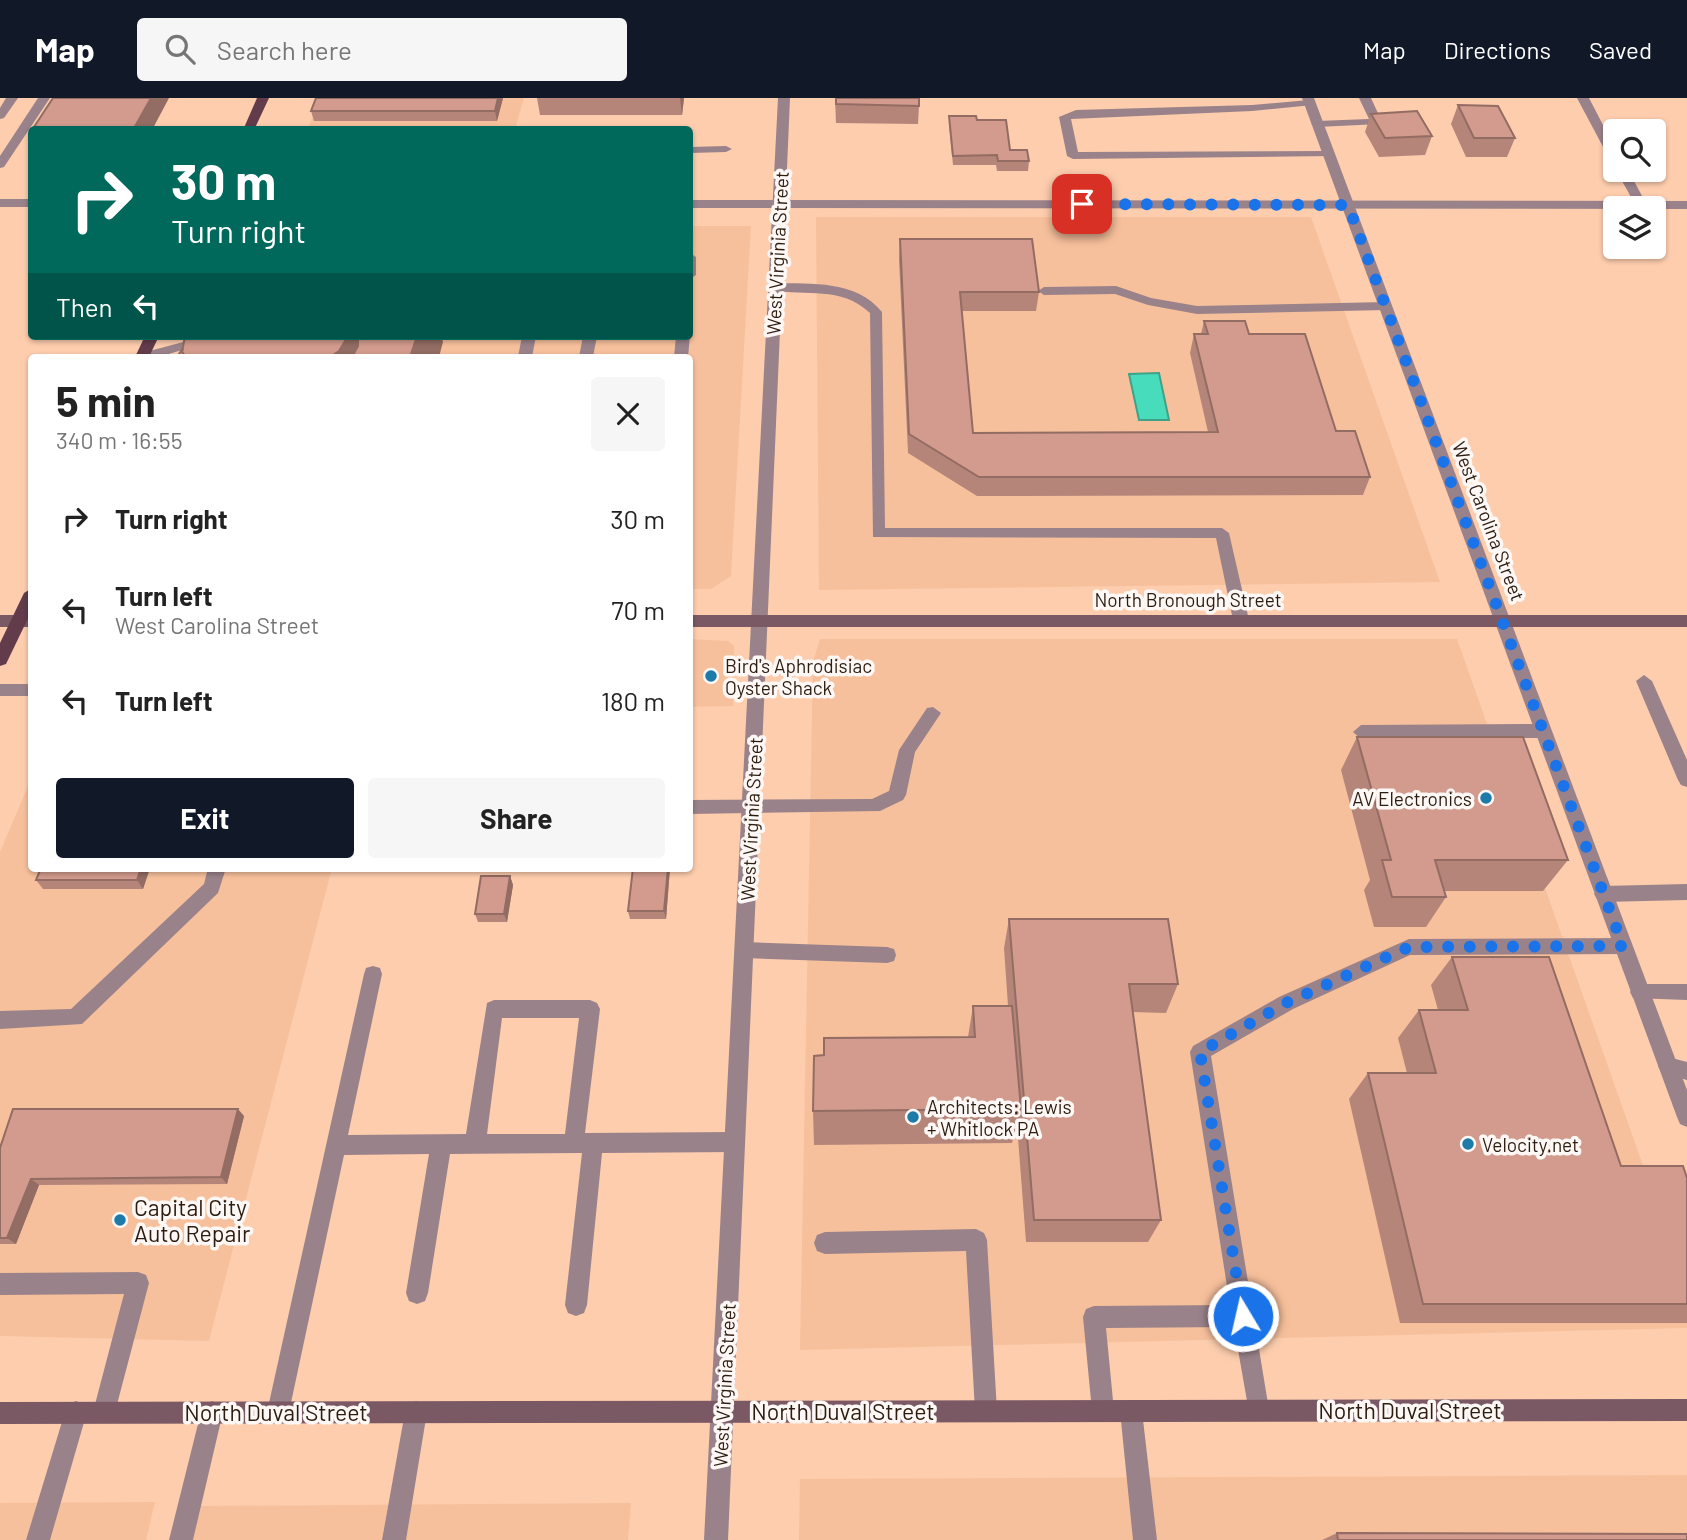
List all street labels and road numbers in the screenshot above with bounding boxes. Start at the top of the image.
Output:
street label: West Virginia Street [761,171,793,335]
street label: West Carolina Street [1448,438,1530,604]
street label: North Bronough Street [1094,588,1282,611]
street label: West Virginia Street [735,737,767,901]
street label: West Virginia Street [708,1303,740,1467]
street label: North Duval Street [1318,1396,1502,1424]
street label: North Duval Street [751,1397,935,1425]
street label: North Duval Street [184,1398,368,1426]

